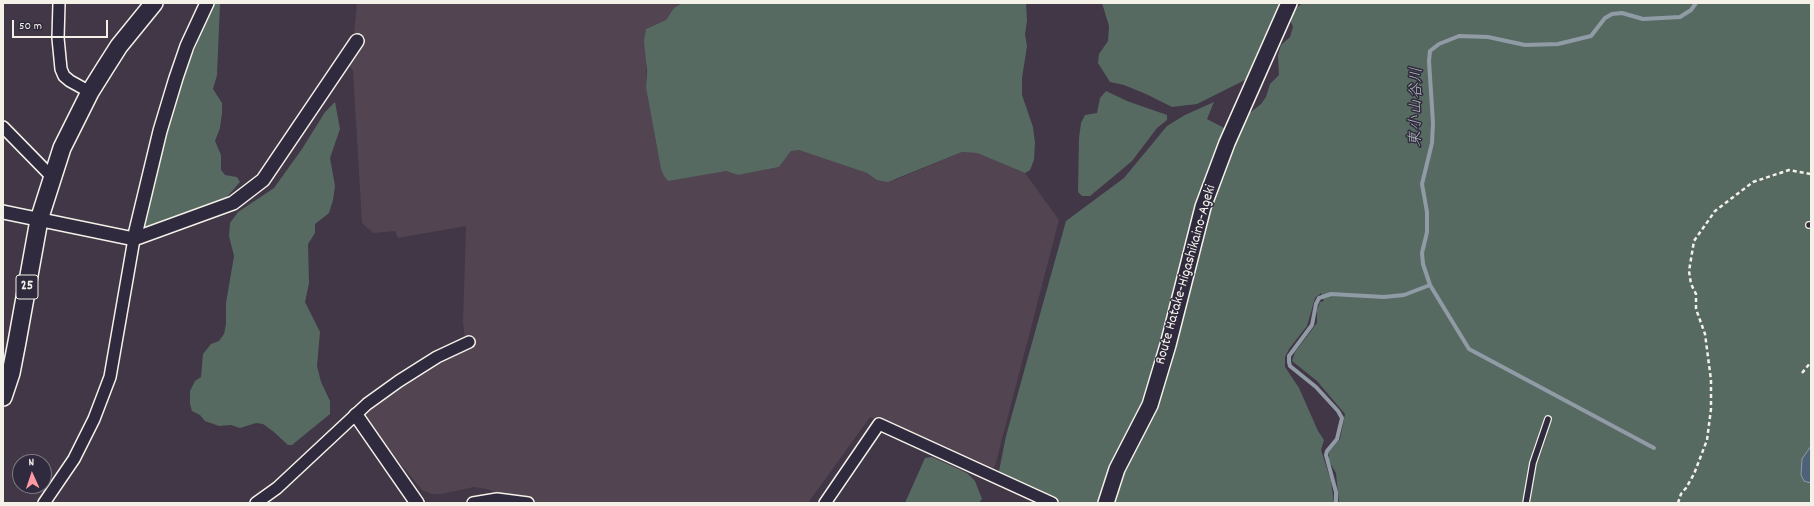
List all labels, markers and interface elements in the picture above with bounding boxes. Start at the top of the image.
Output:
scale bar [14,12,110,38]
text: 50 m [19,18,42,35]
water label: 東小山谷川 [1408,67,1428,147]
street label: Route Hatake-Higashikaino-Ageki [1153,183,1221,367]
road number: 25 [16,275,38,299]
north arrow [12,454,52,494]
text: N [28,455,35,471]

